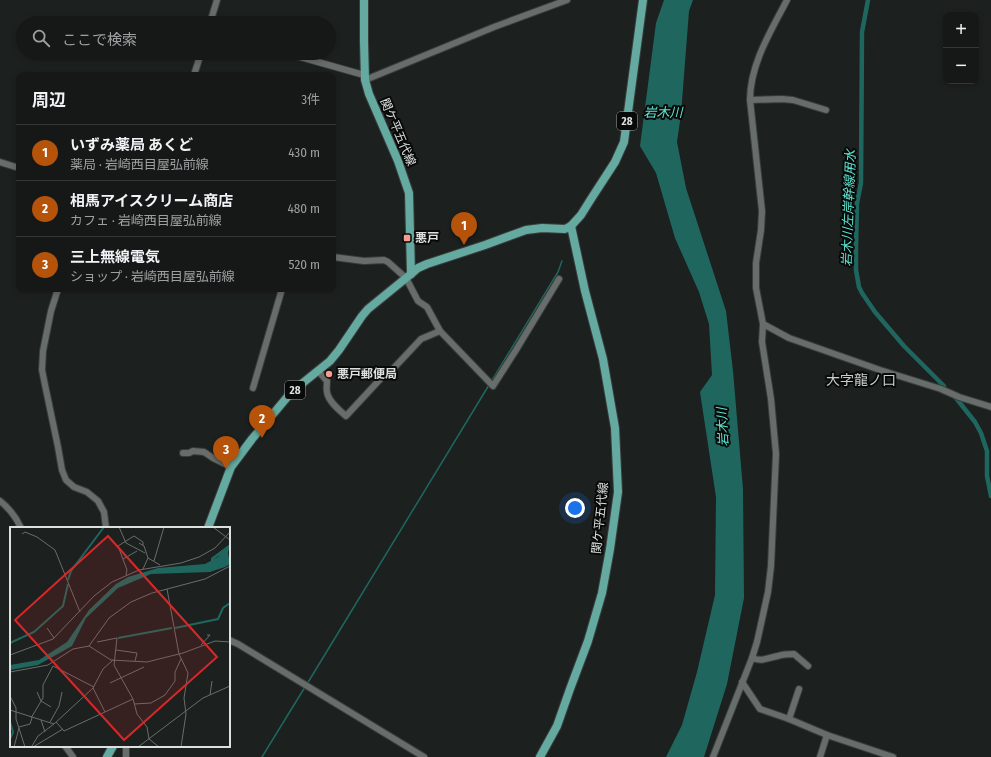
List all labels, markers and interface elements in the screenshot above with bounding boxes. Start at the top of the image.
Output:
map controls [943,12,979,84]
button: + [943,12,979,48]
search box [16,16,336,60]
icon: search [30,27,52,49]
text: ここで検索 [62,31,137,49]
button: − [943,48,979,84]
text: 周辺 [32,90,66,111]
text: 3件 [301,92,320,107]
street label: 関ケ平五代線 [377,96,419,168]
water label: 岩木川 [643,105,684,120]
road number: 28 [617,112,637,130]
text: いずみ薬局 あくど [70,136,193,154]
text: 1 [42,145,48,160]
text: 430 m [288,145,320,160]
water label: 岩木川左岸幹線用水 [839,147,858,267]
text: 薬局 · 岩崎西目屋弘前線 [70,157,209,172]
text: 相馬アイスクリーム商店 [70,192,233,210]
text: 2 [42,201,48,216]
text: 480 m [287,201,320,216]
pin: 1 [451,212,477,245]
text: カフェ · 岩崎西目屋弘前線 [70,213,222,228]
place label: 悪戸 [415,231,439,245]
marker: 悪戸 [402,233,412,243]
text: 三上無線電気 [70,248,160,266]
text: 3 [42,257,48,272]
text: 520 m [289,257,320,272]
text: ショップ · 岩崎西目屋弘前線 [70,269,235,284]
place label: 悪戸郵便局 [337,367,397,381]
marker: 悪戸郵便局 [324,369,334,379]
district label: 大字龍ノ口 [826,372,896,389]
road number: 28 [285,381,305,399]
pin: 2 [249,405,275,438]
water label: 岩木川 [714,405,731,447]
pin: 3 [213,436,239,469]
street label: 関ケ平五代線 [589,481,611,555]
your location [565,498,585,518]
inset map [10,527,230,747]

